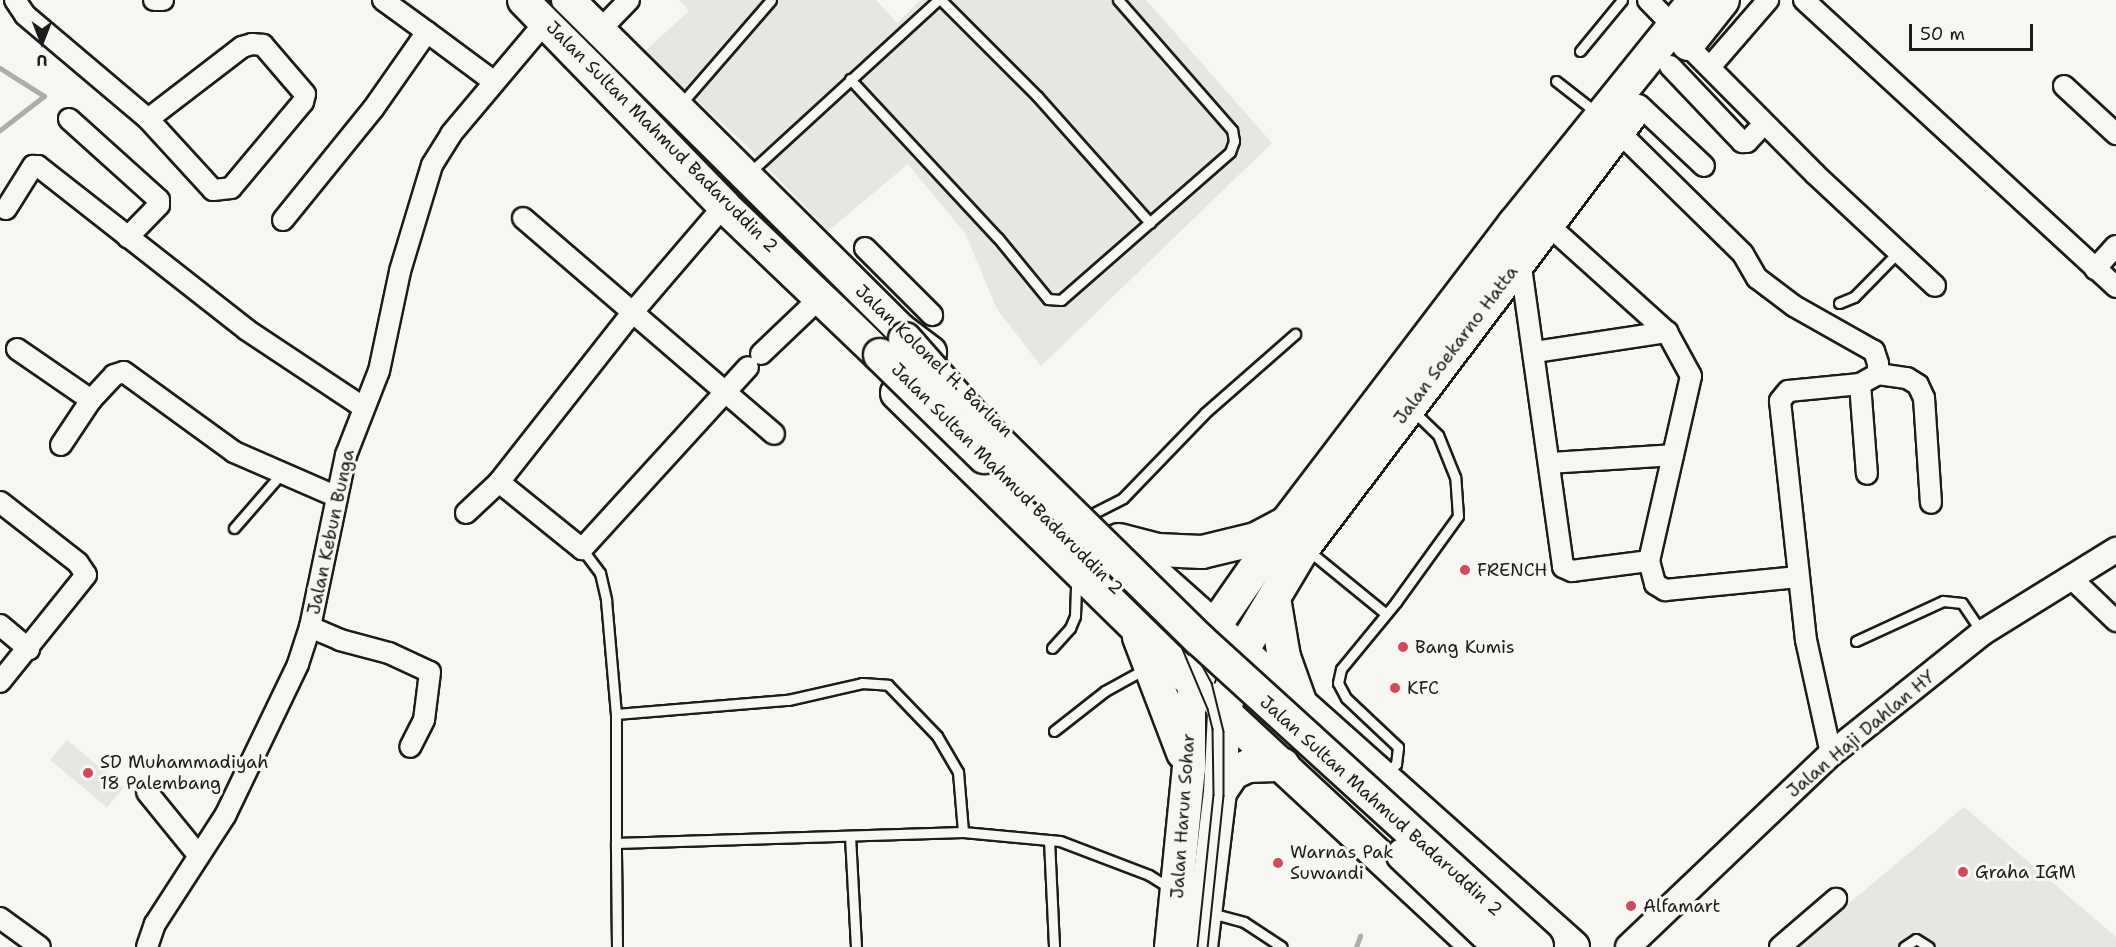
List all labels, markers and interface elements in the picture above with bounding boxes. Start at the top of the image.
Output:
north arrow [12,12,72,72]
scale bar [1912,12,2036,50]
street label: Jalan Sultan Mahmud Badaruddin 2 [542,17,782,257]
text: 50 m [1920,22,1965,46]
text: U [37,50,47,71]
street label: Jalan Soekarno Hatta [1389,262,1523,428]
street label: Jalan Kolonel H. Barlian [851,280,1017,442]
street label: Jalan Sultan Mahmud Badaruddin 2 [887,359,1127,599]
street label: Jalan Kebun Bunga [303,447,359,617]
place label: FRENCH [1477,559,1547,581]
marker: FRENCH [1458,563,1472,577]
place label: Bang Kumis [1415,636,1515,658]
marker: Bang Kumis [1396,640,1410,654]
street label: Jalan Haji Dahlan HY [1783,666,1939,802]
place label: KFC [1407,677,1439,699]
marker: KFC [1388,681,1402,695]
street label: Jalan Sultan Mahmud Badaruddin 2 [1255,691,1507,921]
street label: Jalan Harun Sohar [1166,733,1200,899]
place label: SD Muhammadiyah 18 Palembang [100,752,269,795]
marker: SD Muhammadiyah 18 Palembang [81,766,95,780]
place label: Warnas Pak Suwandi [1290,842,1394,884]
marker: Warnas Pak Suwandi [1271,856,1285,870]
place label: Graha IGM [1975,861,2076,883]
marker: Graha IGM [1956,865,1970,879]
place label: Alfamart [1643,895,1720,917]
marker: Alfamart [1624,899,1638,913]

